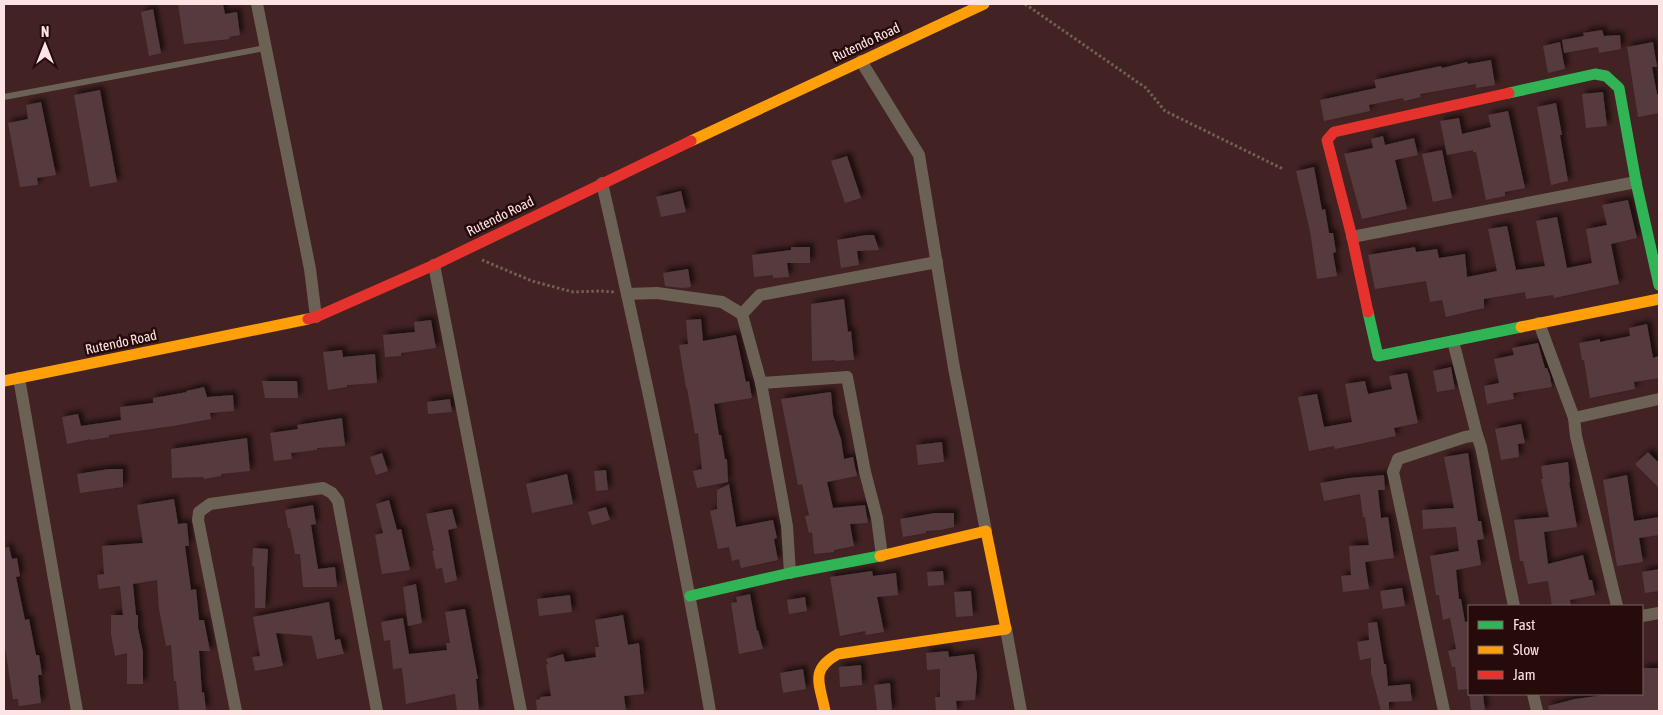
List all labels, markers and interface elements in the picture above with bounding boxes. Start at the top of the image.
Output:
street label: Rutendo Road [830,19,902,65]
north arrow [20,20,70,70]
text: N [41,24,49,40]
street label: Rutendo Road [464,193,536,239]
street label: Rutendo Road [84,327,158,357]
legend [1468,605,1643,695]
text: Fast [1513,616,1535,633]
text: Slow [1513,641,1539,658]
text: Jam [1513,666,1536,683]

